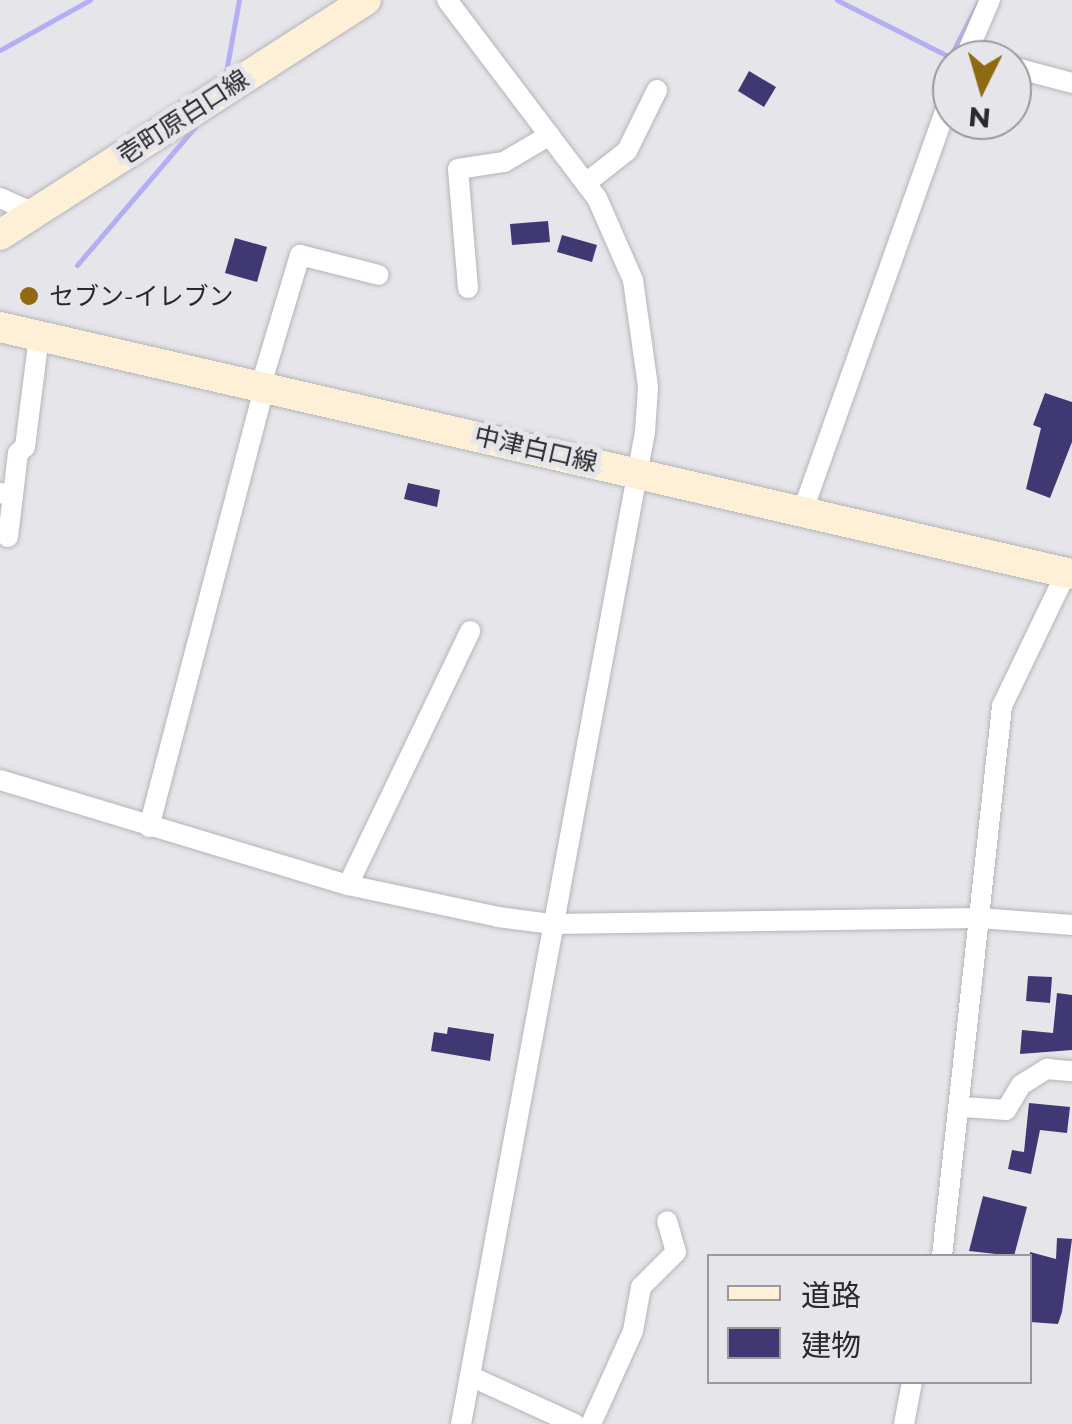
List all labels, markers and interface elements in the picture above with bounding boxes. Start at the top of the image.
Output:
north arrow [932,40,1032,140]
street label: 壱町原白口線 [112,64,254,170]
text: N [967,100,992,136]
place label: セブン-イレブン [49,281,234,311]
marker: セブン-イレブン [18,285,40,307]
street label: 中津白口線 [472,420,600,478]
legend [707,1254,1032,1384]
text: 道路 [801,1277,861,1314]
text: 建物 [801,1327,861,1364]

